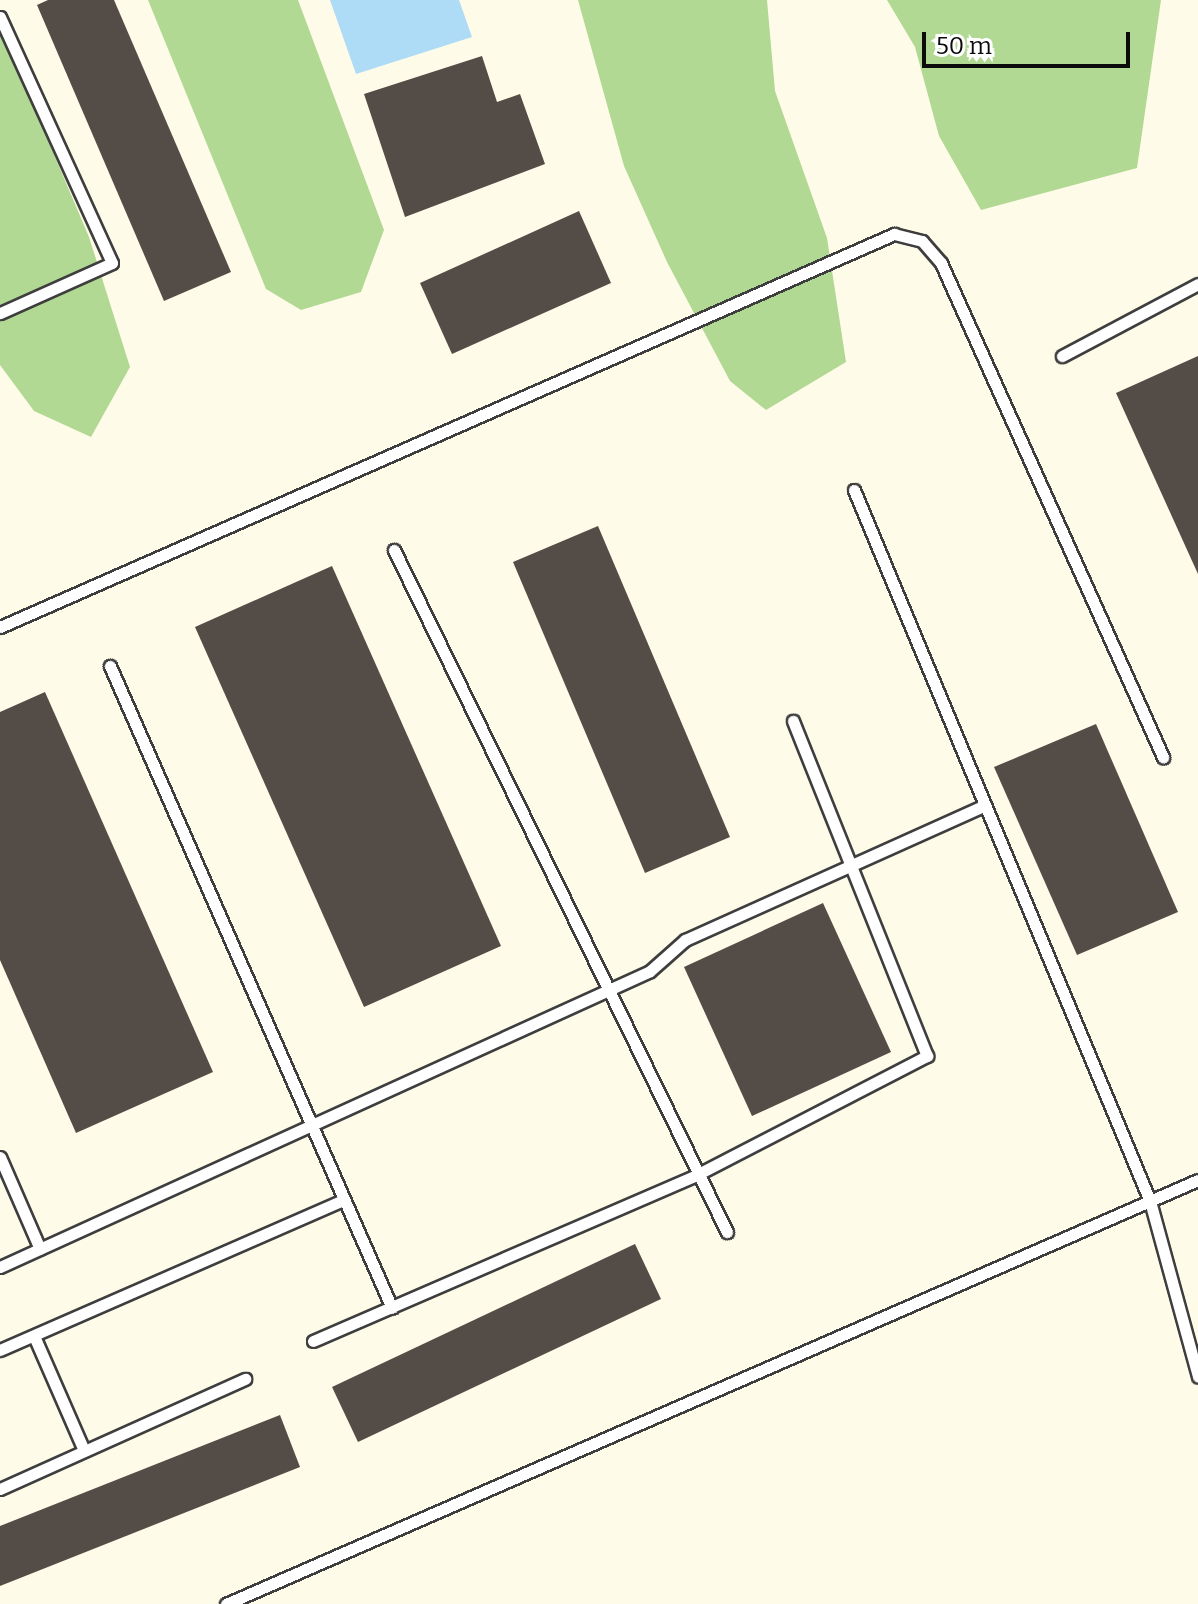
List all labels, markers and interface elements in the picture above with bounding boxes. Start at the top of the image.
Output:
scale bar [926,16,1134,66]
text: 50 m [936,32,992,60]

